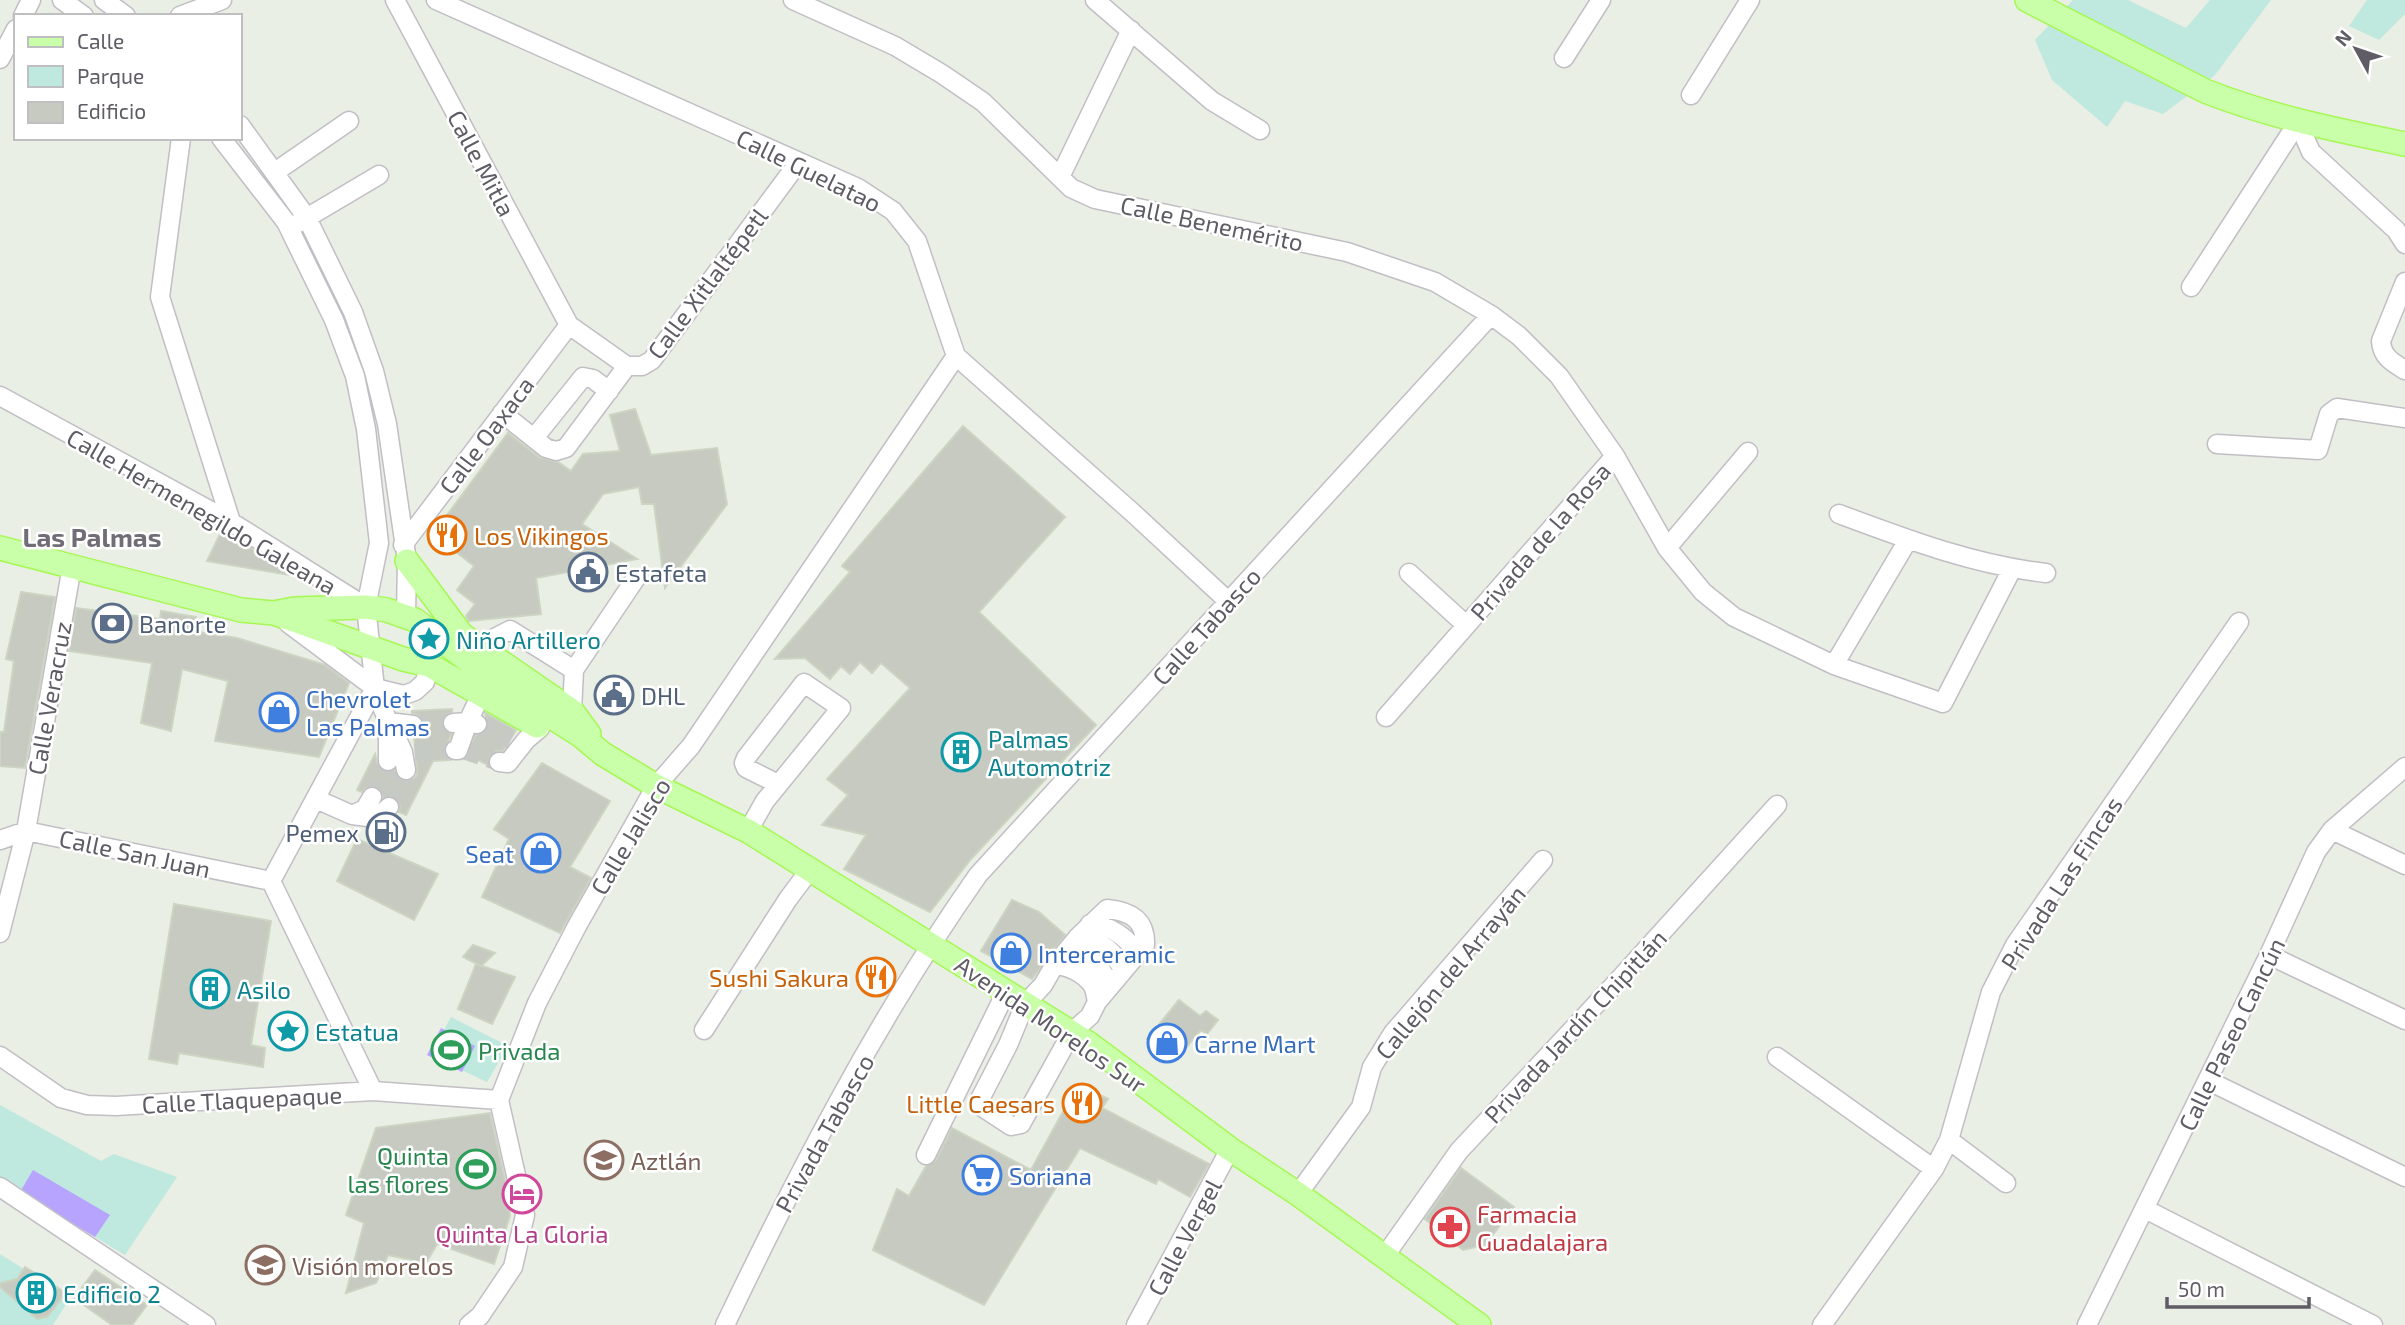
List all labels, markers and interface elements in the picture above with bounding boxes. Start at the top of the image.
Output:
legend [14,14,242,140]
north arrow [2321,14,2391,84]
text: N [2329,25,2356,50]
text: Calle [77,28,124,53]
text: Parque [77,63,144,88]
text: Edificio [77,98,146,123]
street label: Calle Mitla [442,105,522,221]
street label: Calle Guelatao [732,123,886,217]
street label: Calle Benemérito [1118,189,1306,257]
street label: Calle Xitlaltépetl [641,202,773,364]
street label: Calle Oaxaca [432,371,540,499]
street label: Calle Hermenegildo Galeana [62,422,342,600]
street label: Privada de la Rosa [1464,456,1616,626]
restaurant icon: Los Vikingos [426,514,468,556]
district label: Las Palmas [22,521,162,552]
place label: Los Vikingos [474,521,609,550]
public building icon: Estafeta [567,551,609,593]
place label: Estafeta [615,558,707,587]
street label: Calle Tabasco [1146,561,1266,691]
bank icon: Banorte [91,602,133,644]
place label: Banorte [139,609,226,638]
place icon: Niño Artillero [408,618,450,660]
street label: Calle Veracruz [21,619,77,777]
place label: Niño Artillero [456,625,601,654]
public building icon: DHL [593,674,635,716]
place label: DHL [641,681,685,710]
place label: Chevrolet Las Palmas [306,684,430,741]
shop icon: Chevrolet Las Palmas [258,691,300,733]
place label: Palmas Automotriz [988,724,1111,781]
building icon: Palmas Automotriz [940,731,982,773]
street label: Calle Jalisco [584,773,676,899]
street label: Privada Las Fincas [1994,791,2128,975]
fuel station icon: Pemex [365,811,407,853]
place label: Pemex [286,818,359,847]
street label: Calle San Juan [57,823,213,883]
shop icon: Seat [520,832,562,874]
place label: Seat [465,839,514,868]
street label: Callejón del Arrayán [1369,879,1531,1065]
street label: Privada Jardín Chipitlán [1478,923,1672,1129]
shop icon: Interceramic [990,932,1032,974]
street label: Calle Paseo Cancún [2172,933,2290,1135]
place label: Interceramic [1038,939,1176,968]
street label: Avenida Morelos Sur [950,949,1152,1099]
restaurant icon: Sushi Sakura [855,956,897,998]
place label: Sushi Sakura [709,963,849,992]
building icon: Asilo [189,968,231,1010]
place label: Asilo [237,975,291,1004]
place icon: Estatua [267,1010,309,1052]
place label: Estatua [315,1017,399,1046]
shop icon: Carne Mart [1146,1022,1188,1064]
sports icon: Privada [430,1029,472,1071]
place label: Carne Mart [1194,1029,1316,1058]
place label: Privada [478,1036,560,1065]
street label: Privada Tabasco [769,1049,879,1217]
street label: Calle Tlaquepaque [141,1079,343,1119]
restaurant icon: Little Caesars [1061,1082,1103,1124]
place label: Little Caesars [906,1089,1055,1118]
school or university icon: Aztlán [583,1139,625,1181]
place label: Quinta las flores [347,1141,449,1198]
place label: Aztlán [631,1146,702,1175]
sports icon: Quinta las flores [455,1148,497,1190]
supermarket icon: Soriana [961,1154,1003,1196]
place label: Soriana [1009,1161,1092,1190]
hotel icon: Quinta La Gloria [501,1173,543,1215]
street label: Calle Vergel [1141,1174,1227,1300]
place label: Farmacia Guadalajara [1477,1199,1608,1256]
pharmacy icon: Farmacia Guadalajara [1429,1206,1471,1248]
place label: Quinta La Gloria [436,1219,608,1248]
school or university icon: Visión morelos [244,1244,286,1286]
place label: Visión morelos [292,1251,453,1280]
scale bar [2167,1266,2309,1310]
building icon: Edificio 2 [15,1272,57,1314]
text: 50 m [2178,1276,2225,1301]
place label: Edificio 2 [63,1279,161,1308]

